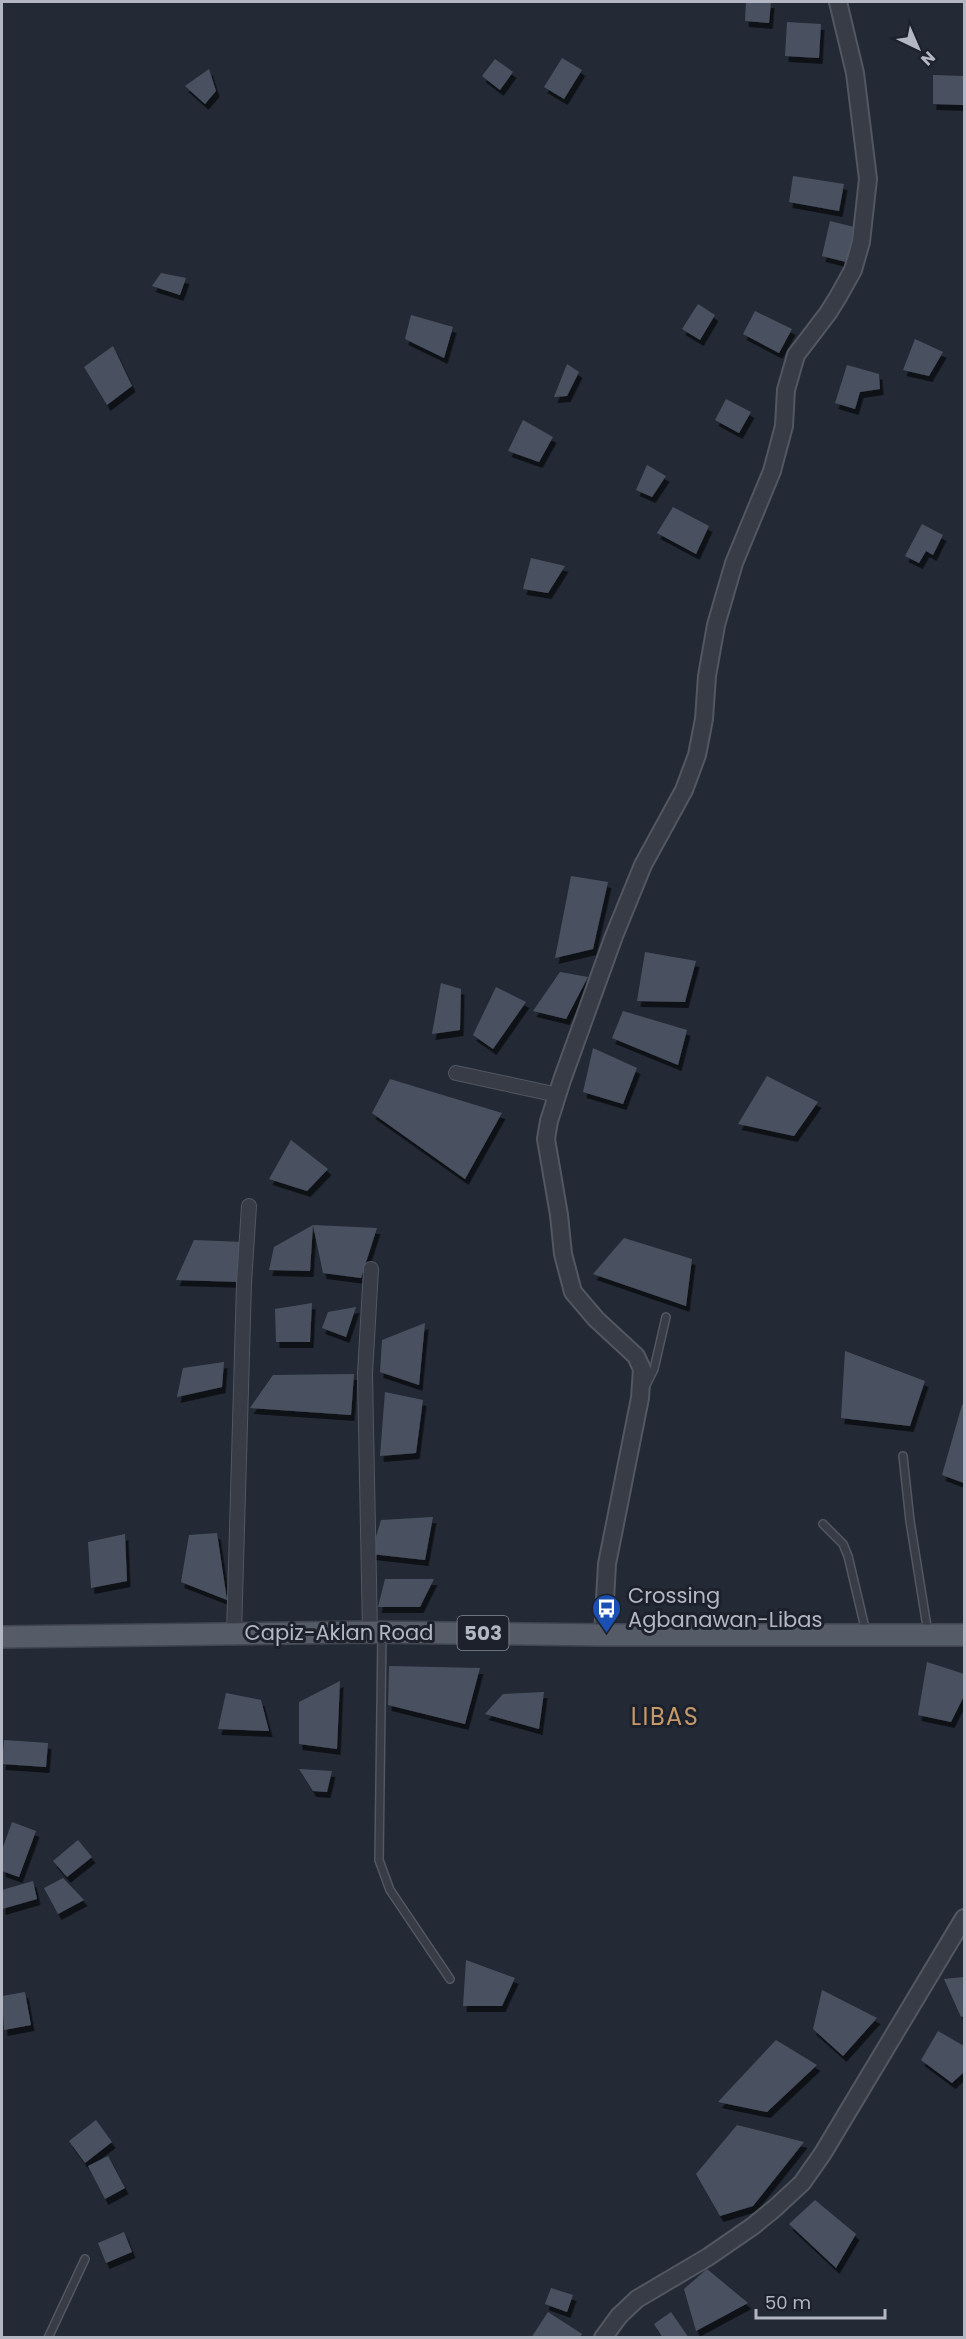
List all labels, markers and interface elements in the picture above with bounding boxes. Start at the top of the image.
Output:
north arrow [888,18,948,78]
text: N [916,46,940,71]
place label: Crossing Agbanawan-Libas [628,1581,822,1634]
bus stop icon: Crossing Agbanawan-Libas [591,1592,623,1634]
road number: 503 [458,1616,508,1650]
street label: Capiz-Aklan Road [245,1618,433,1647]
district label: LIBAS [631,1700,699,1733]
scale bar [756,2282,885,2320]
text: 50 m [765,2290,811,2315]

